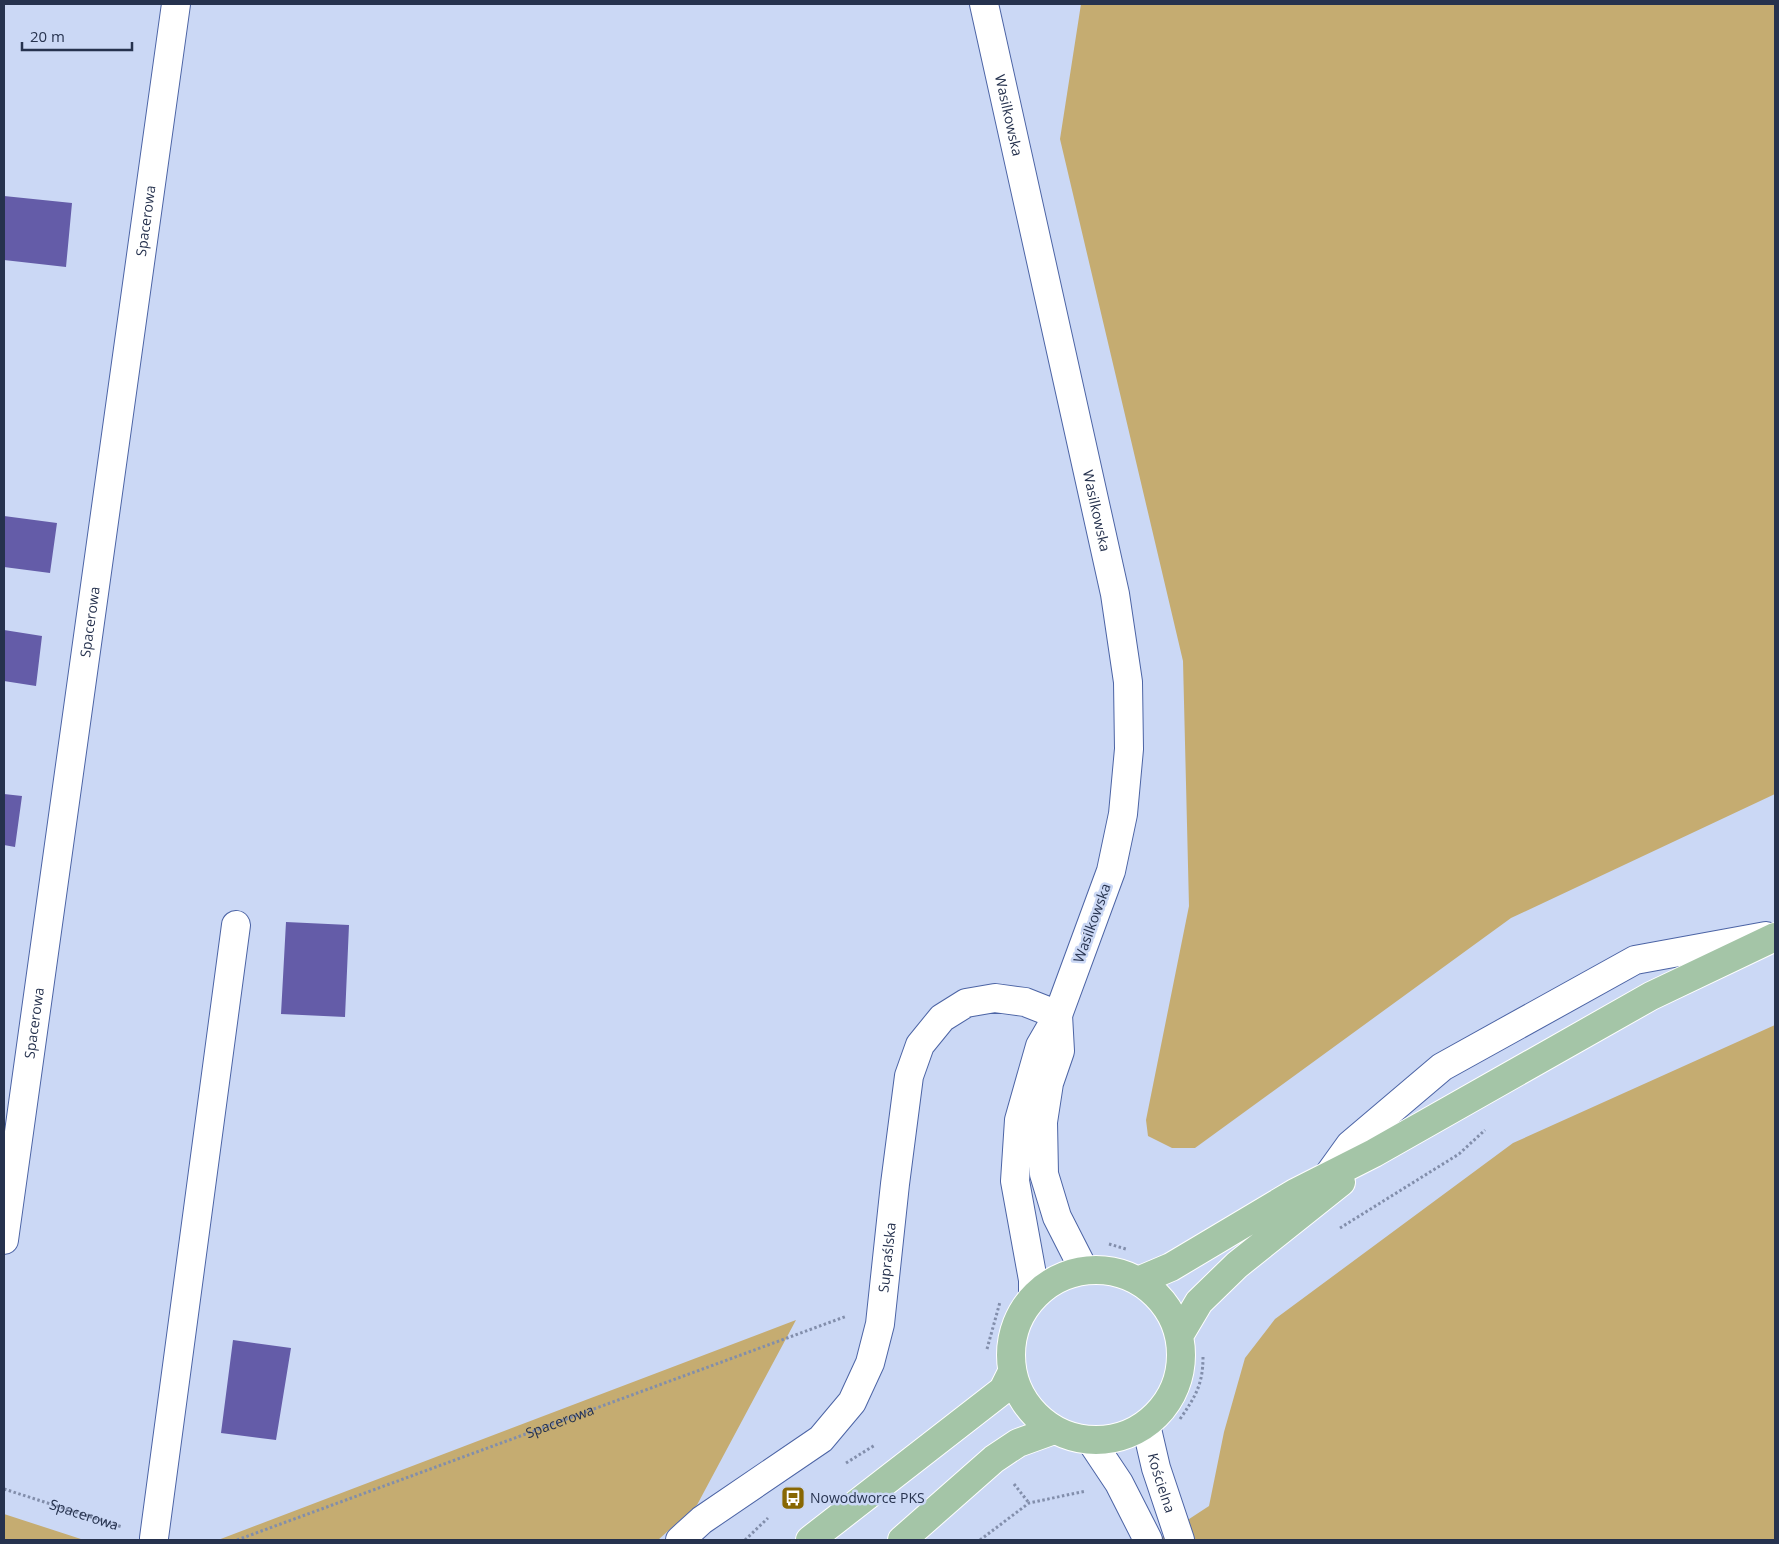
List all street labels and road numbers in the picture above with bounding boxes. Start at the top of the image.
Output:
street label: Wasilkowska [991,73,1027,158]
street label: Spacerowa [131,184,160,257]
street label: Wasilkowska [1079,468,1115,553]
street label: Spacerowa [75,585,104,659]
street label: Wasilkowska [1068,881,1115,965]
street label: Spacerowa [19,986,48,1060]
street label: Supraślska [873,1221,900,1294]
street label: Spacerowa [523,1400,597,1442]
street label: Kościelna [1144,1451,1180,1515]
street label: Spacerowa [47,1494,121,1534]

